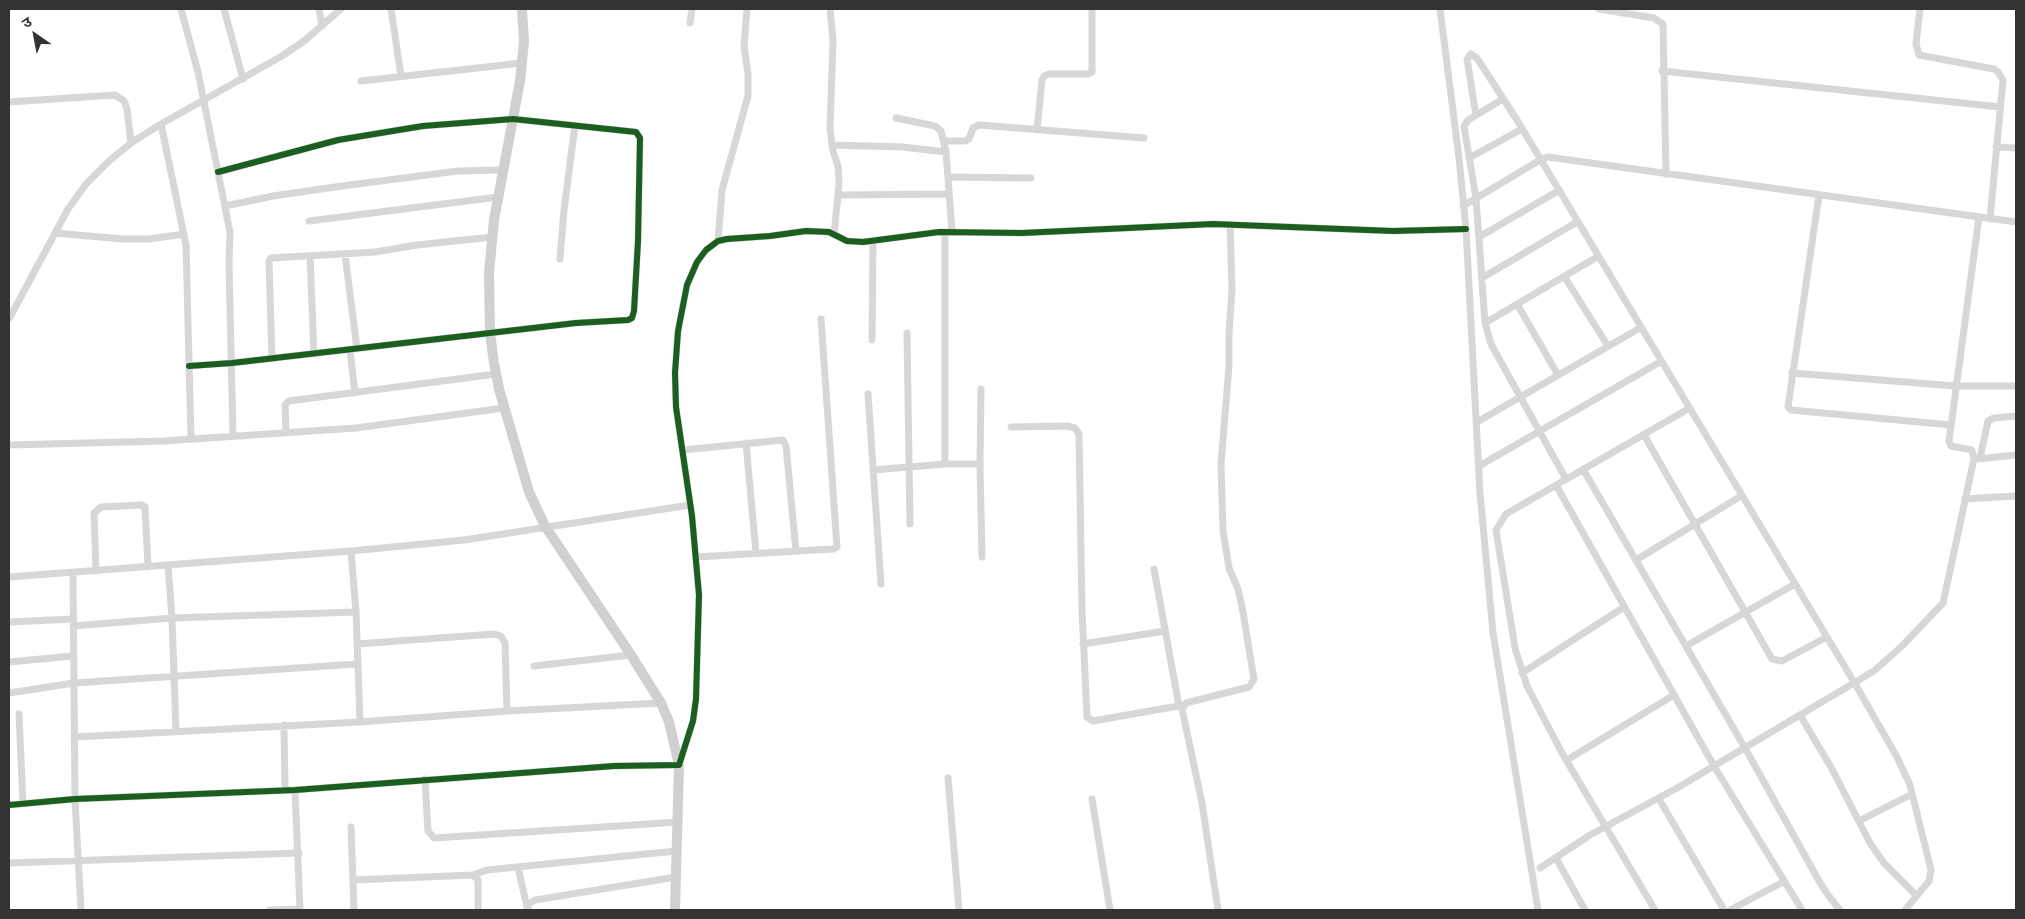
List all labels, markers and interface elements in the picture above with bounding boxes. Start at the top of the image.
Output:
north arrow [10,10,60,60]
text: उ [18,13,35,32]

